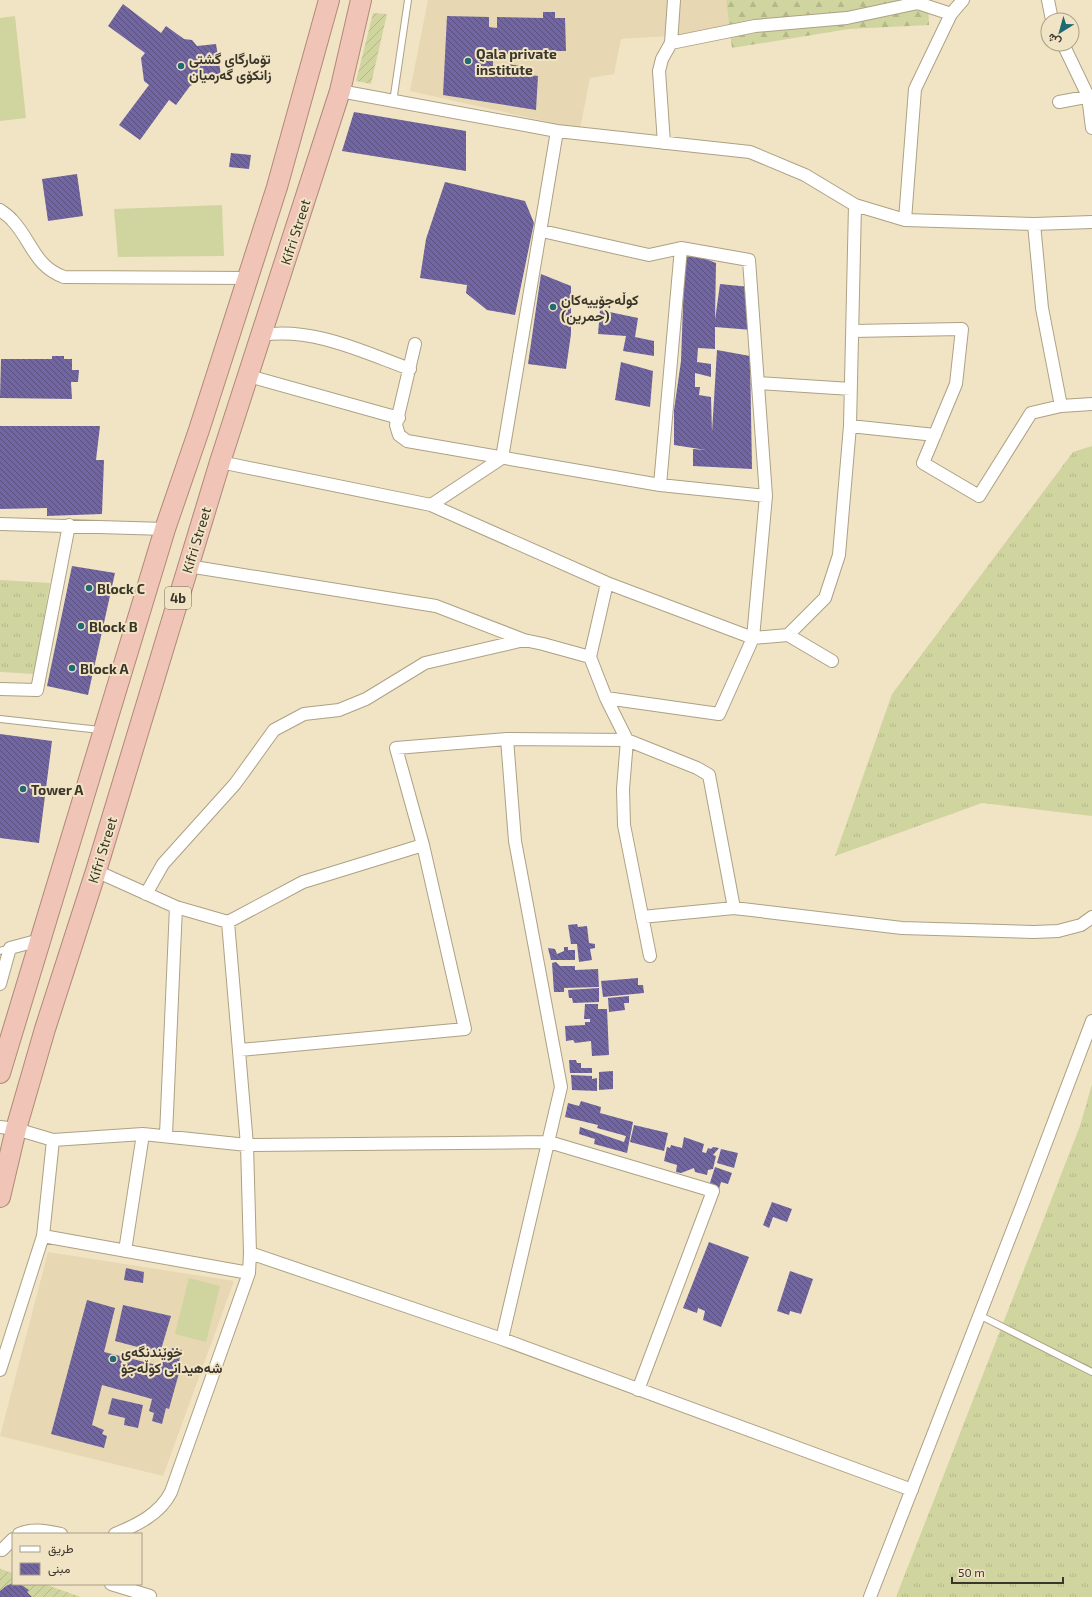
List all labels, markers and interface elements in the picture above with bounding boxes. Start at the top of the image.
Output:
north arrow [1040,12,1080,52]
text: ش [1044,30,1063,50]
place label: Qala private institute [476,45,557,78]
place label: تۆمارگای گشتی زانکۆی گەرمیان [189,50,272,84]
marker: Qala private institute [463,56,473,66]
marker: تۆمارگای گشتی زانکۆی گەرمیان [176,61,186,71]
street label: Kifri Street [276,197,314,267]
place label: کوڵەجۆییەکان (حمرین) [561,291,639,325]
marker: کوڵەجۆییەکان (حمرین) [548,302,558,312]
street label: Kifri Street [178,505,214,575]
place label: Block C [97,580,145,597]
marker: Block C [84,583,94,593]
road number: 4b [165,587,191,609]
place label: Block B [89,618,138,635]
marker: Block B [76,621,86,631]
place label: Block A [80,660,129,677]
marker: Block A [67,663,77,673]
place label: Tower A [31,781,84,798]
marker: Tower A [18,784,28,794]
street label: Kifri Street [84,815,120,885]
place label: خوێندنگەی شەهیدانی کوڵەجۆ [121,1343,222,1377]
marker: خوێندنگەی شەهیدانی کوڵەجۆ [108,1354,118,1364]
legend [12,1533,142,1585]
text: طريق [48,1541,74,1557]
scale bar [952,1559,1063,1585]
text: مبنى [48,1561,70,1577]
text: 50 m [958,1565,985,1579]

